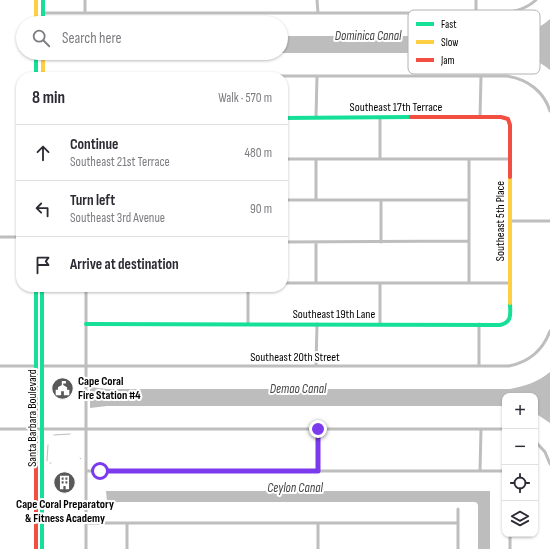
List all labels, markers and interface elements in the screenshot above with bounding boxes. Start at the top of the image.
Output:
legend [408,10,540,74]
search box [16,16,288,60]
text: Fast [441,18,457,31]
icon: search [30,27,52,49]
water label: Dominica Canal [335,28,402,44]
text: Search here [62,29,122,48]
text: Slow [441,36,458,49]
text: Jam [440,54,455,67]
text: 8 min [32,88,65,108]
text: Walk · 570 m [218,90,272,106]
street label: Southeast 17th Terrace [350,100,443,115]
text: Continue [70,135,119,154]
icon: ahead [32,142,54,164]
text: 480 m [245,145,272,161]
text: Southeast 21st Terrace [70,154,170,170]
street label: Southeast 5th Place [493,181,508,261]
text: Turn left [70,191,115,210]
icon: left [32,198,54,220]
text: 90 m [250,201,272,217]
text: Southeast 3rd Avenue [70,210,165,226]
icon: arrive [32,254,54,276]
text: Arrive at destination [70,255,179,274]
street label: Southeast 19th Lane [293,307,375,322]
street label: Southeast 20th Street [250,350,340,365]
street label: Santa Barbara Boulevard [25,369,40,467]
place label: Cape Coral Fire Station #4 [78,374,141,403]
public building icon: Cape Coral Fire Station #4 [49,375,75,401]
water label: Demao Canal [270,381,327,397]
map controls [502,393,538,537]
button: + [502,393,538,429]
route end [309,420,327,438]
button: − [502,429,538,465]
route start [91,462,109,480]
button: locate [502,465,538,501]
building icon: Cape Coral Preparatory & Fitness Academy [52,470,78,496]
water label: Ceylon Canal [267,480,323,496]
place label: Cape Coral Preparatory & Fitness Academy [16,497,114,526]
button: layers [502,501,538,537]

